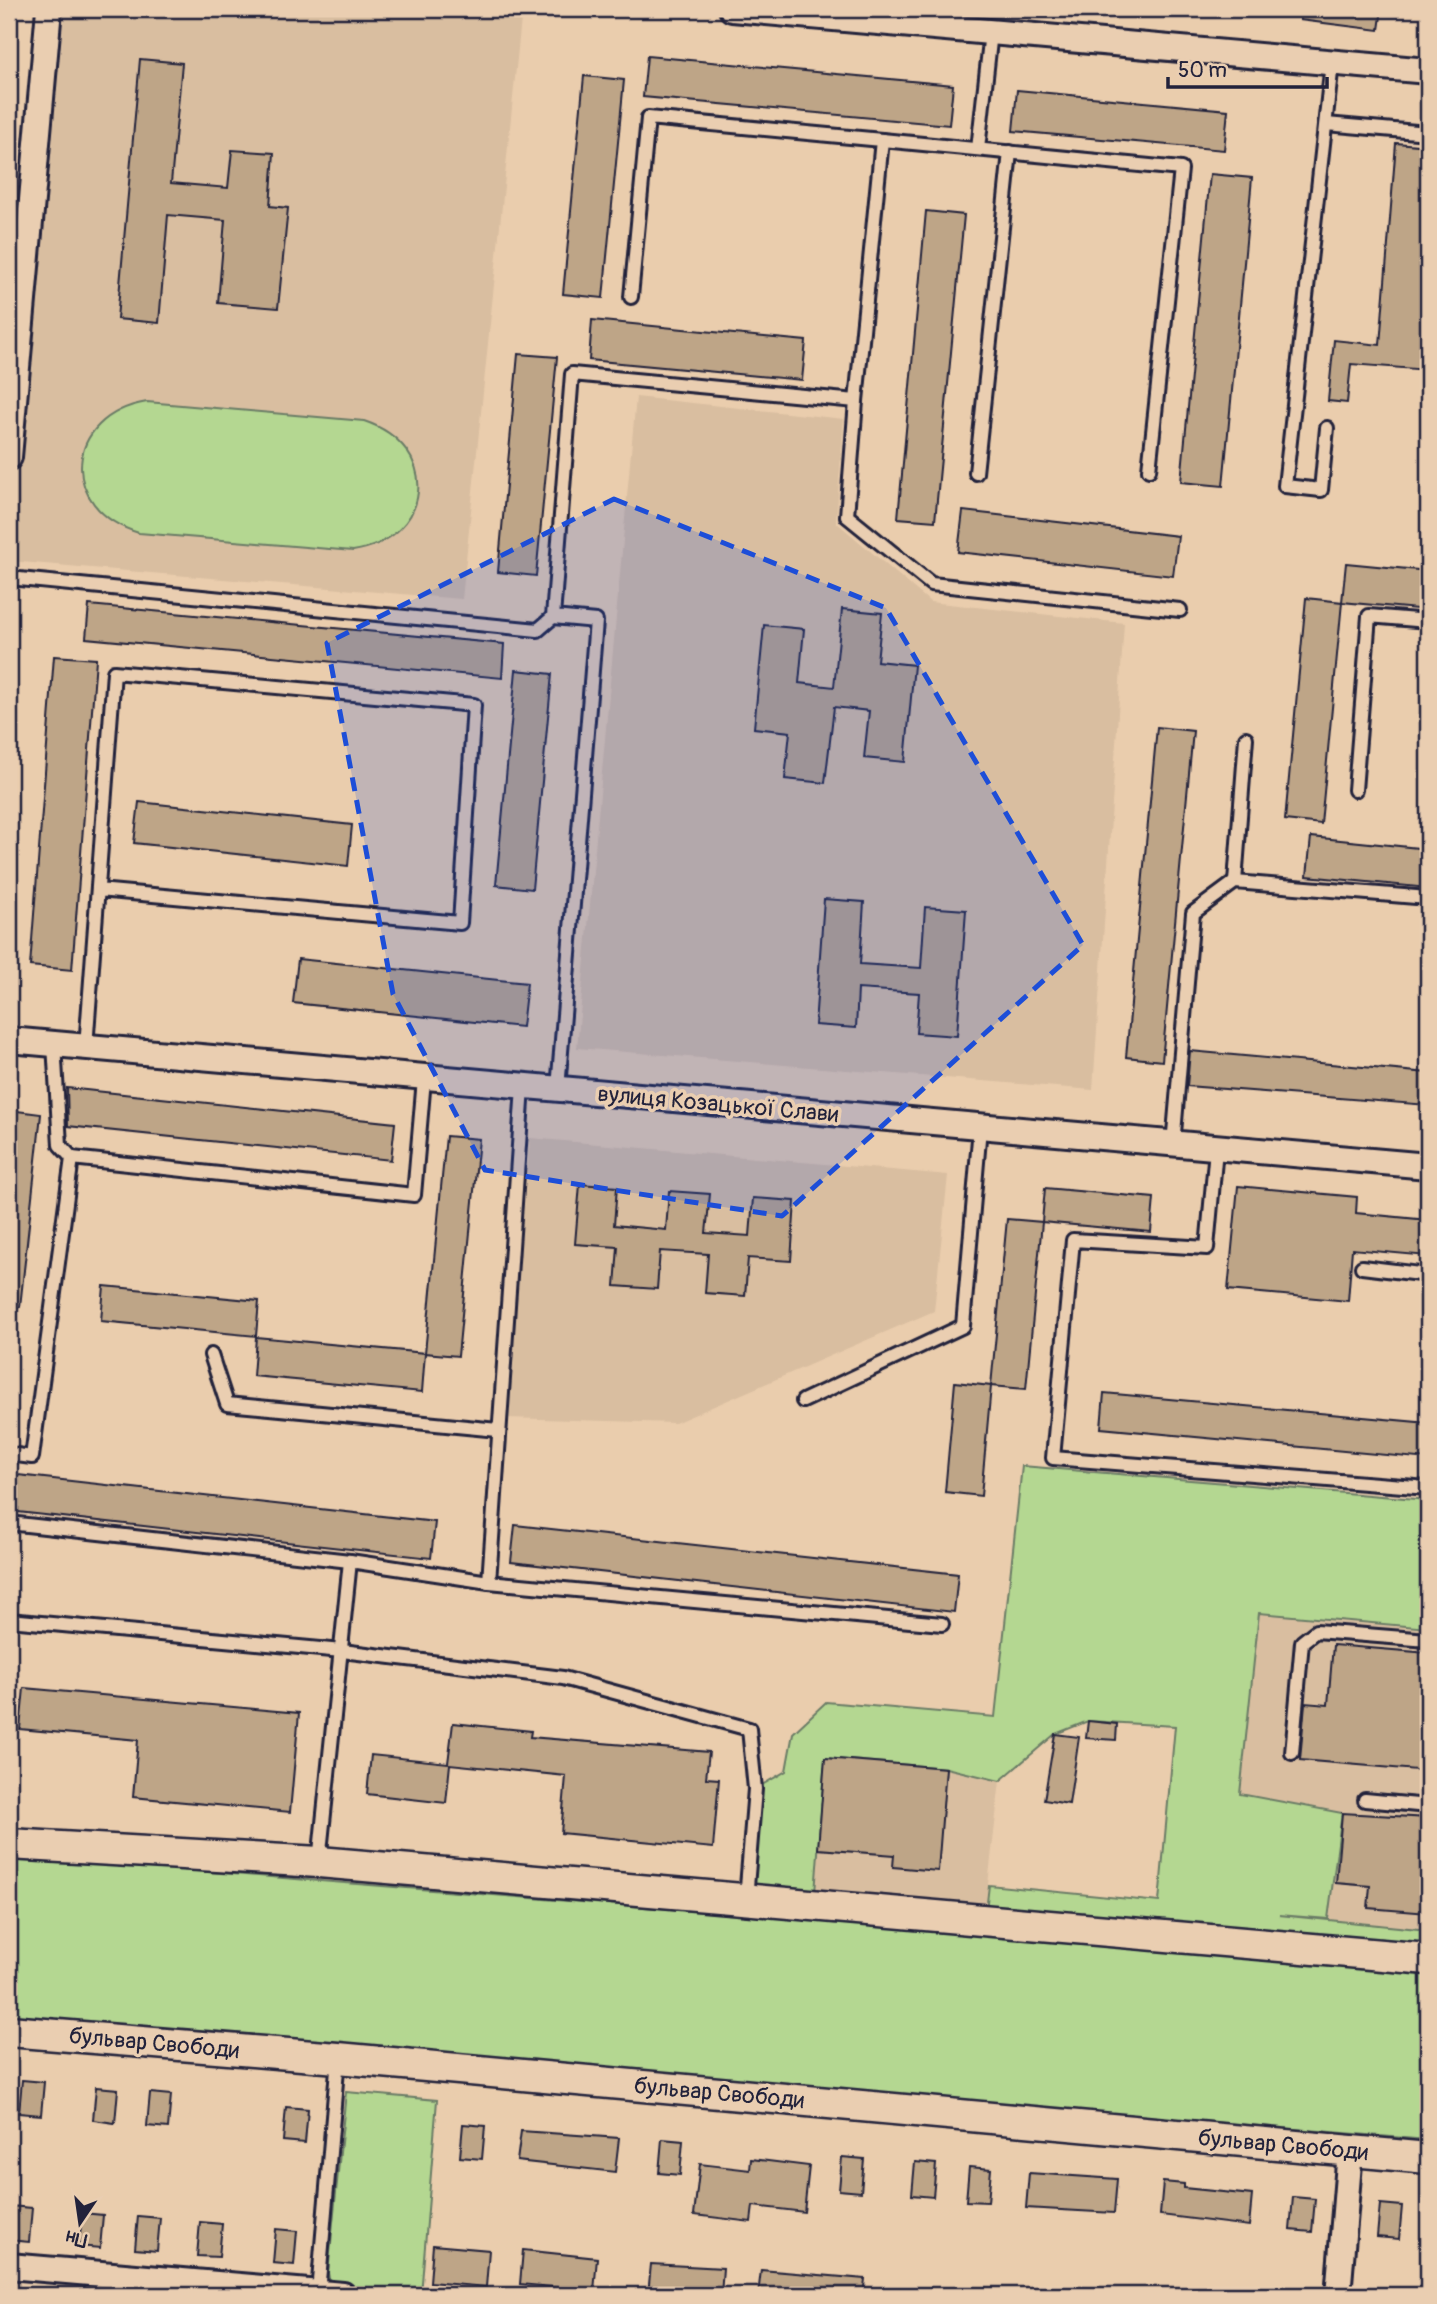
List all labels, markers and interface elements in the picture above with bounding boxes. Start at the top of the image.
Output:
scale bar [1168,46,1327,90]
text: 50 m [1178,57,1227,84]
street label: вулиця Козацької Слави [596,1079,840,1129]
street label: бульвар Свободи [68,2021,240,2065]
street label: бульвар Свободи [633,2071,805,2115]
street label: бульвар Свободи [1197,2123,1369,2167]
north arrow [46,2188,116,2258]
text: Пн [64,2225,89,2253]

